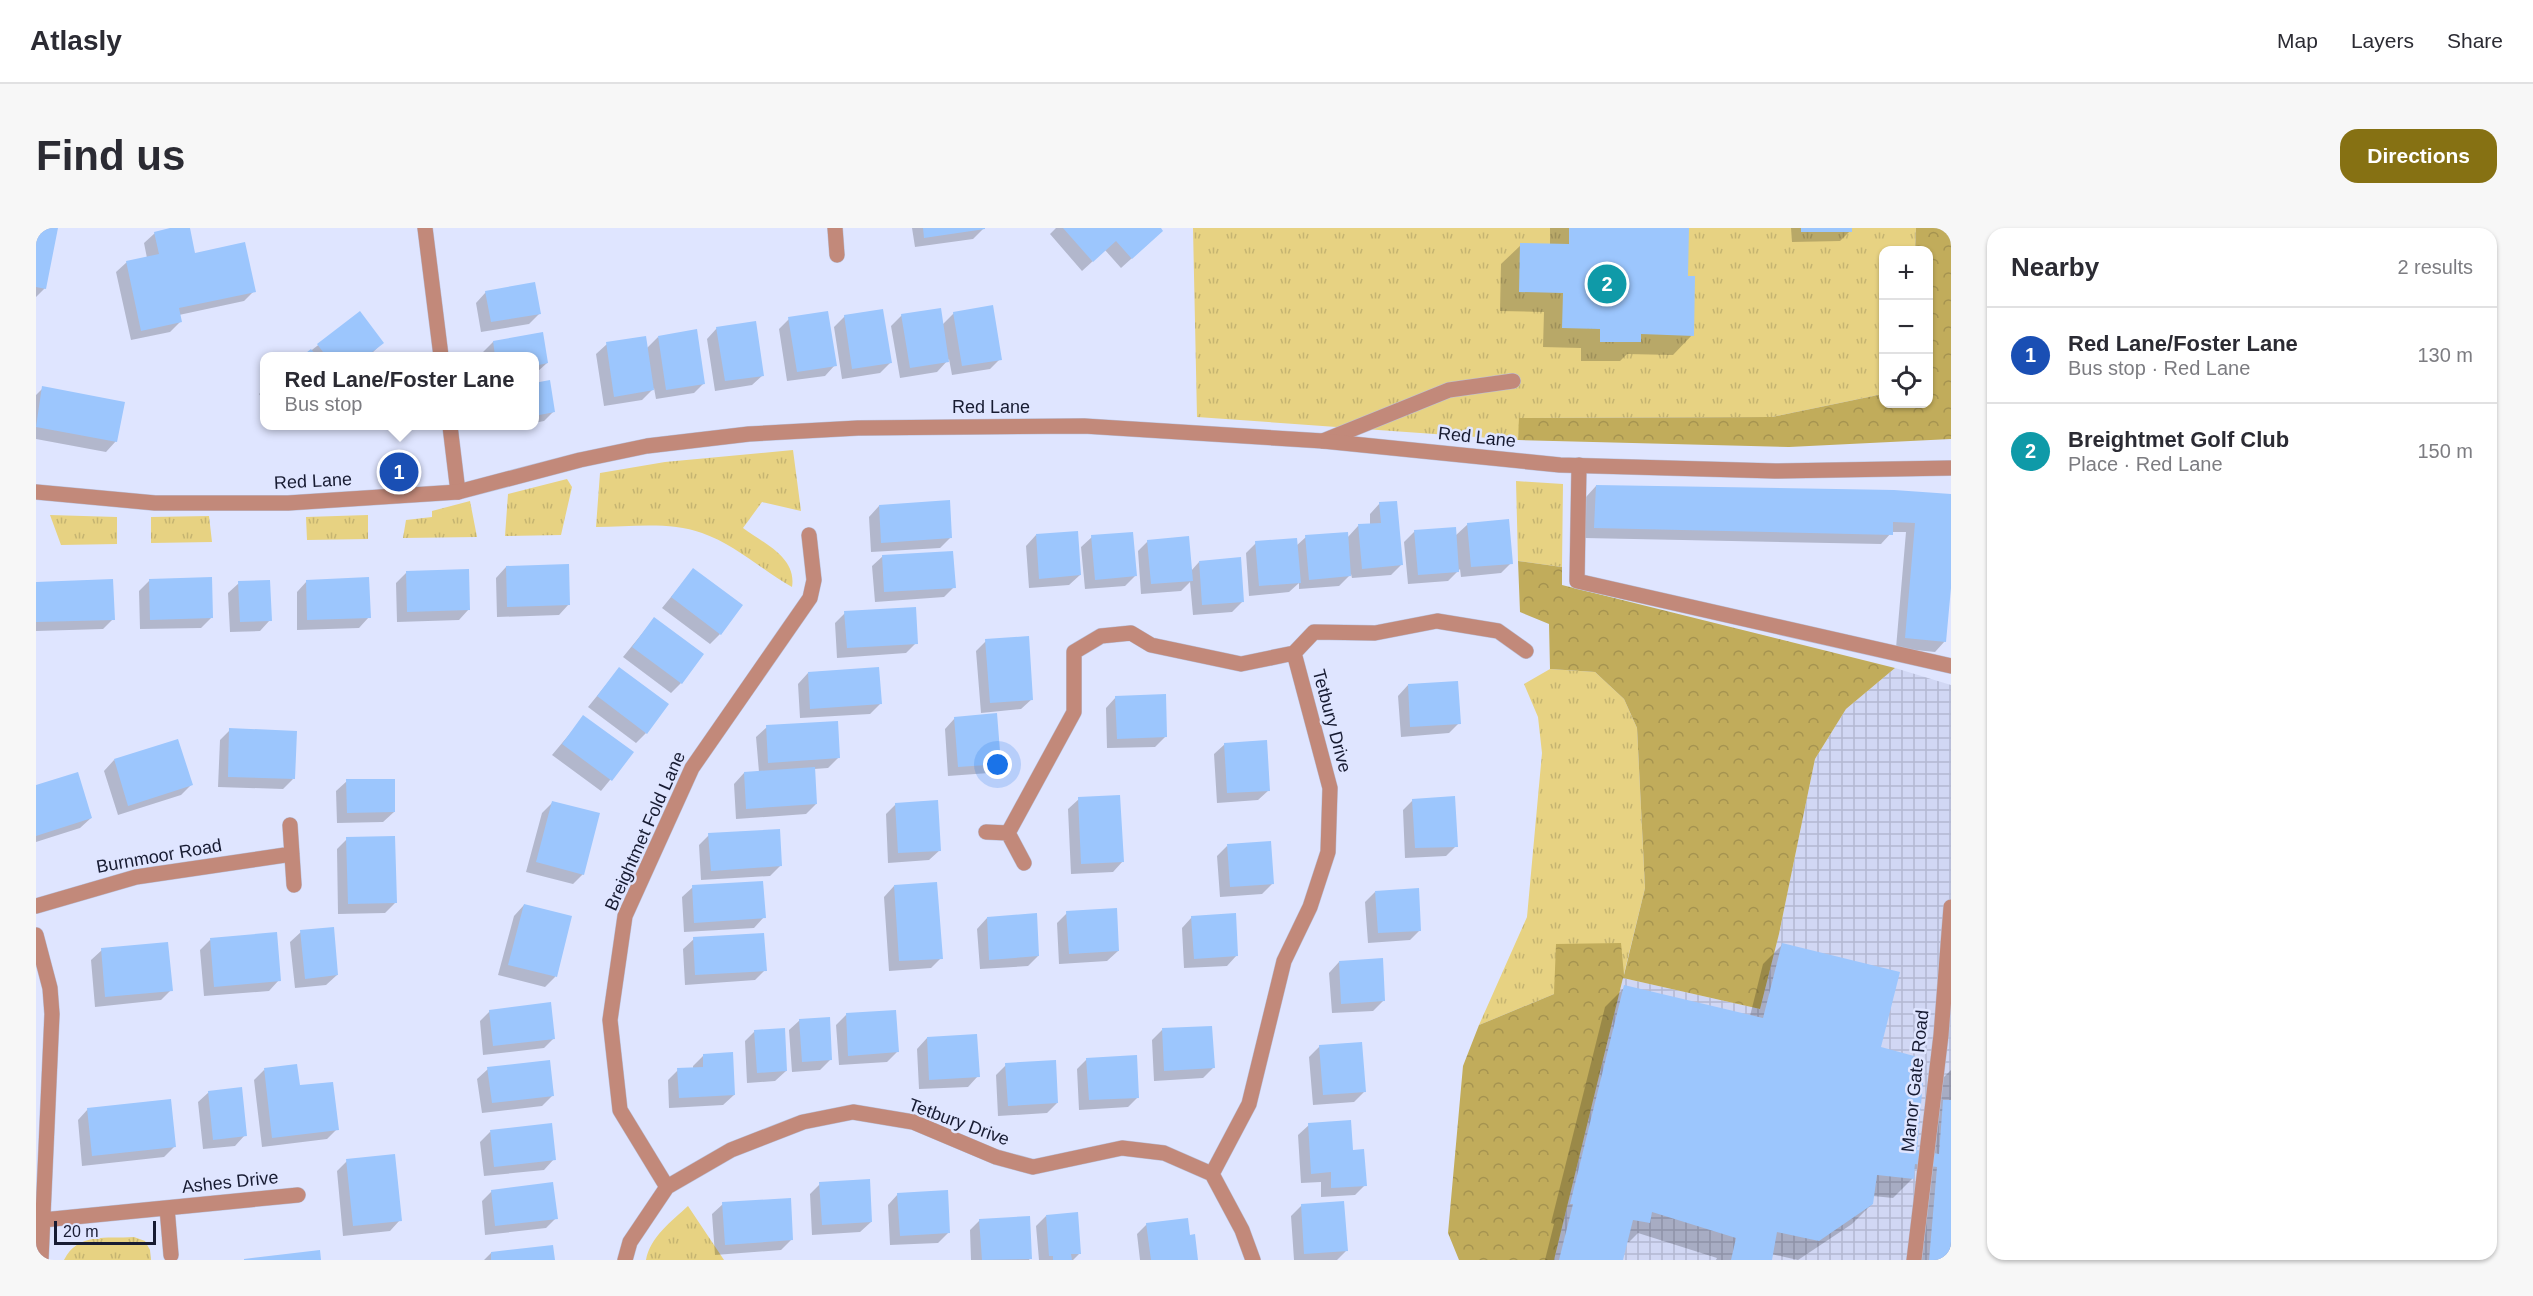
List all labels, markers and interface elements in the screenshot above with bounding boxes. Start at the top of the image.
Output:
text: Atlasly [30,25,122,56]
text: Map [2277,29,2318,52]
text: Layers [2351,29,2414,52]
text: Share [2447,29,2503,52]
button: Directions [2340,129,2497,183]
text: Find us [36,132,185,179]
map controls [1879,246,1933,408]
button: + [1879,246,1933,300]
text: Nearby [2011,252,2099,282]
text: 2 results [2397,256,2473,278]
pin: 2 [1588,262,1626,306]
button: − [1879,300,1933,354]
text: Red Lane/Foster Lane [2068,331,2298,356]
text: 1 [2025,344,2036,366]
text: 130 m [2417,344,2473,366]
popup [260,352,539,430]
button: locate [1879,354,1933,408]
text: Bus stop · Red Lane [2068,357,2250,379]
text: Red Lane/Foster Lane [285,367,514,392]
text: Bus stop [285,393,362,415]
street label: Red Lane [952,397,1030,417]
street label: Red Lane [1437,423,1517,451]
text: Breightmet Golf Club [2068,427,2289,452]
text: 2 [2025,440,2036,462]
text: 150 m [2417,440,2473,462]
pin: 1 [380,450,418,494]
text: Place · Red Lane [2068,453,2223,475]
street label: Red Lane [273,469,353,493]
street label: Tetbury Drive [1309,667,1355,775]
street label: Breightmet Fold Lane [601,748,689,914]
your location [983,750,1012,779]
street label: Burnmoor Road [95,835,223,877]
street label: Manor Gate Road [1898,1009,1932,1153]
street label: Tetbury Drive [906,1094,1012,1150]
street label: Ashes Drive [181,1167,279,1197]
scale bar [54,1218,156,1246]
text: 20 m [63,1223,99,1240]

